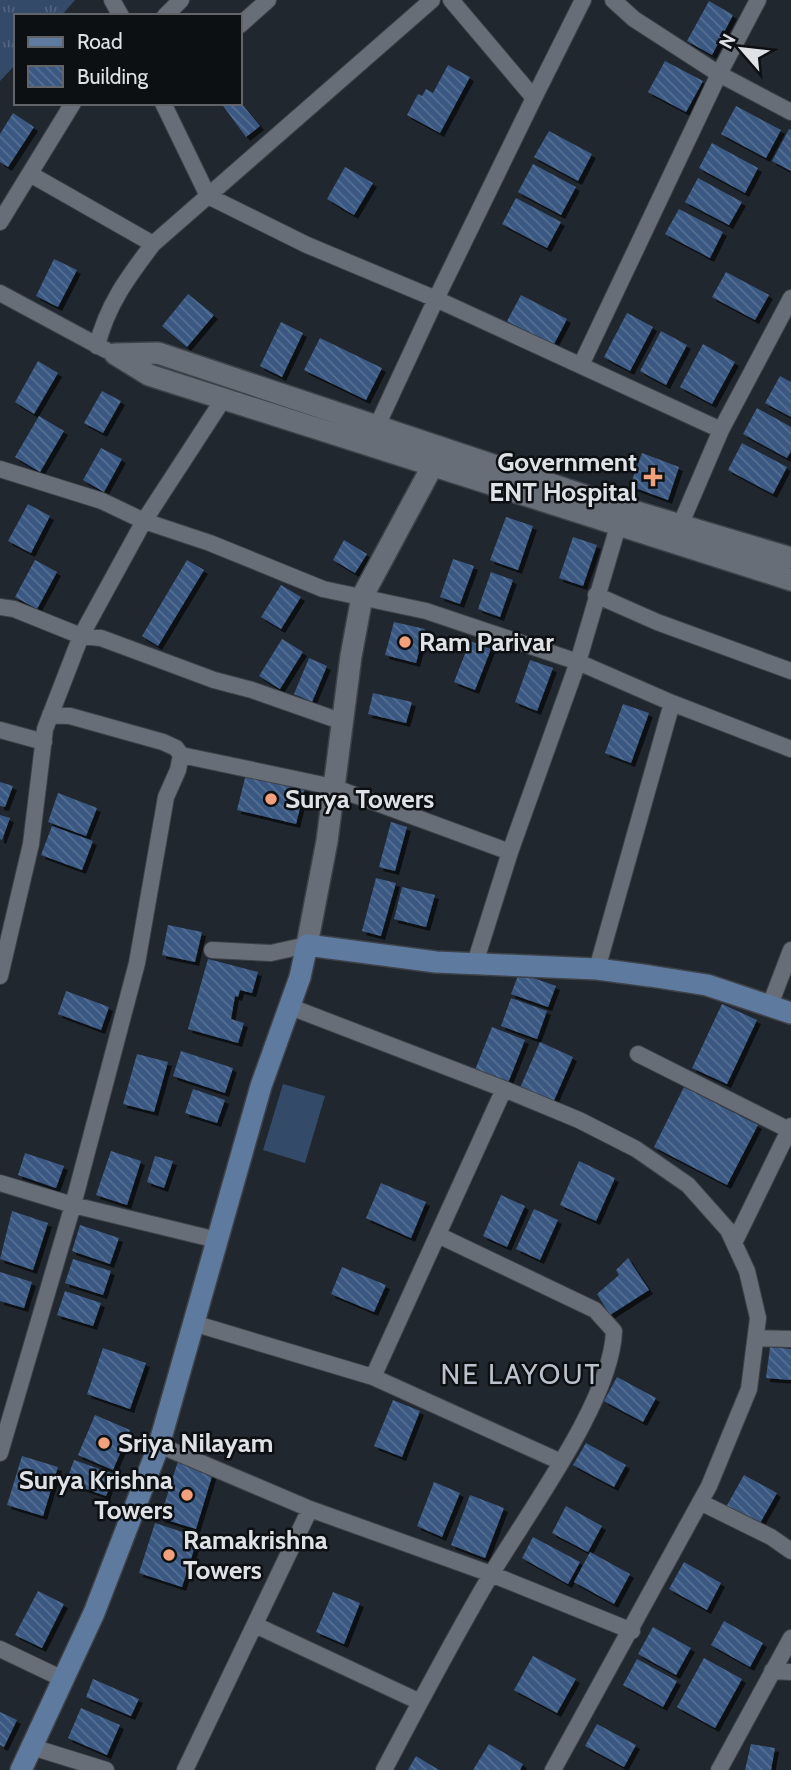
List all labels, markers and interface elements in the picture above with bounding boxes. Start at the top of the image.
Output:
legend [14,14,242,105]
north arrow [707,14,777,84]
text: Road [77,29,123,54]
text: N [714,30,741,53]
text: Building [77,64,149,89]
place label: Government ENT Hospital [489,446,637,508]
marker: Government ENT Hospital [643,467,663,487]
place label: Ram Parivar [419,626,554,658]
marker: Ram Parivar [397,634,413,650]
place label: Surya Towers [285,783,434,815]
marker: Surya Towers [263,791,279,807]
district label: NE LAYOUT [441,1357,601,1391]
place label: Sriya Nilayam [118,1427,273,1459]
marker: Sriya Nilayam [96,1435,112,1451]
place label: Surya Krishna Towers [19,1464,173,1526]
marker: Surya Krishna Towers [179,1487,195,1503]
place label: Ramakrishna Towers [183,1524,328,1586]
marker: Ramakrishna Towers [161,1547,177,1563]

